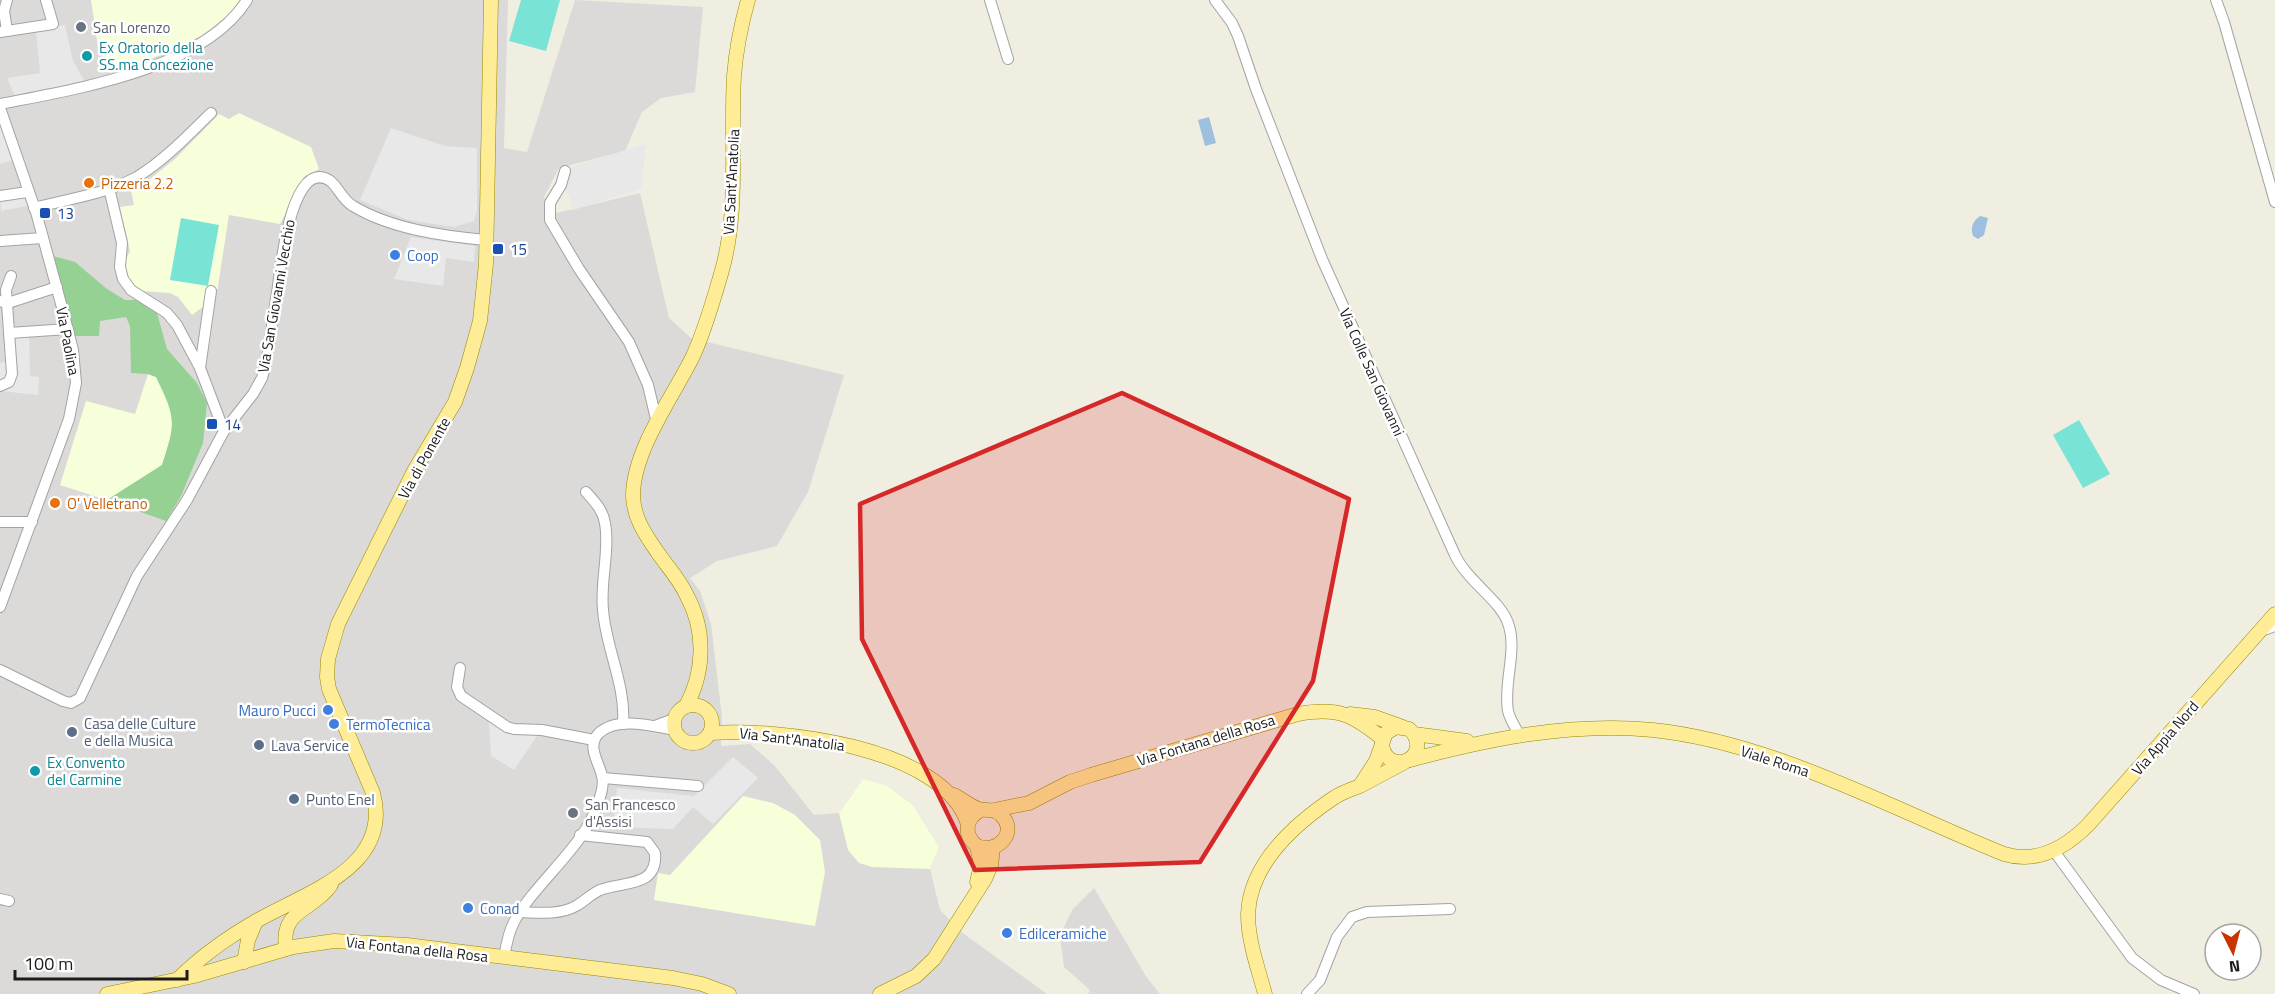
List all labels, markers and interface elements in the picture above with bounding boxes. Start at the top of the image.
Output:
place label: San Lorenzo [93,16,170,39]
marker: San Lorenzo [74,20,88,34]
place label: Ex Oratorio della SS.ma Concezione [99,36,214,76]
marker: Ex Oratorio della SS.ma Concezione [80,49,94,63]
street label: Via Sant'Anatolia [717,128,745,236]
place label: Pizzeria 2.2 [101,172,174,195]
marker: Pizzeria 2.2 [82,176,96,190]
place label: 13 [57,202,74,225]
marker: 13 [38,206,52,220]
street label: Via San Giovanni Vecchio [251,217,301,375]
place label: 15 [510,238,527,261]
marker: 15 [491,242,505,256]
place label: Coop [407,244,439,267]
marker: Coop [388,248,402,262]
street label: Via Colle San Giovanni [1333,304,1411,440]
street label: Via Paolina [50,305,86,378]
place label: 14 [224,413,241,436]
street label: Via di Ponente [392,413,456,503]
marker: 14 [205,417,219,431]
place label: O' Velletrano [67,492,148,515]
marker: O' Velletrano [48,496,62,510]
street label: Via Appia Nord [2126,696,2204,780]
place label: Mauro Pucci [239,699,316,722]
marker: Mauro Pucci [321,703,335,717]
street label: Via Fontana della Rosa [1134,708,1278,772]
place label: Casa delle Culture e della Musica [84,712,196,752]
place label: TermoTecnica [346,713,431,736]
marker: TermoTecnica [327,717,341,731]
street label: Via Sant'Anatolia [738,721,847,757]
marker: Casa delle Culture e della Musica [65,725,79,739]
place label: Lava Service [271,734,349,757]
marker: Lava Service [252,738,266,752]
street label: Viale Roma [1738,739,1813,783]
place label: Ex Convento del Carmine [47,751,125,791]
marker: Ex Convento del Carmine [28,764,42,778]
place label: Punto Enel [306,788,375,811]
marker: Punto Enel [287,792,301,806]
place label: San Francesco d'Assisi [585,793,676,833]
marker: San Francesco d'Assisi [566,806,580,820]
place label: Conad [480,897,519,920]
marker: Conad [461,901,475,915]
place label: Edilceramiche [1019,922,1107,945]
north arrow [2203,922,2263,982]
marker: Edilceramiche [1000,926,1014,940]
street label: Via Fontana della Rosa [345,930,490,968]
scale bar [15,943,188,981]
text: 100 m [24,950,73,977]
text: N [2228,954,2241,979]

